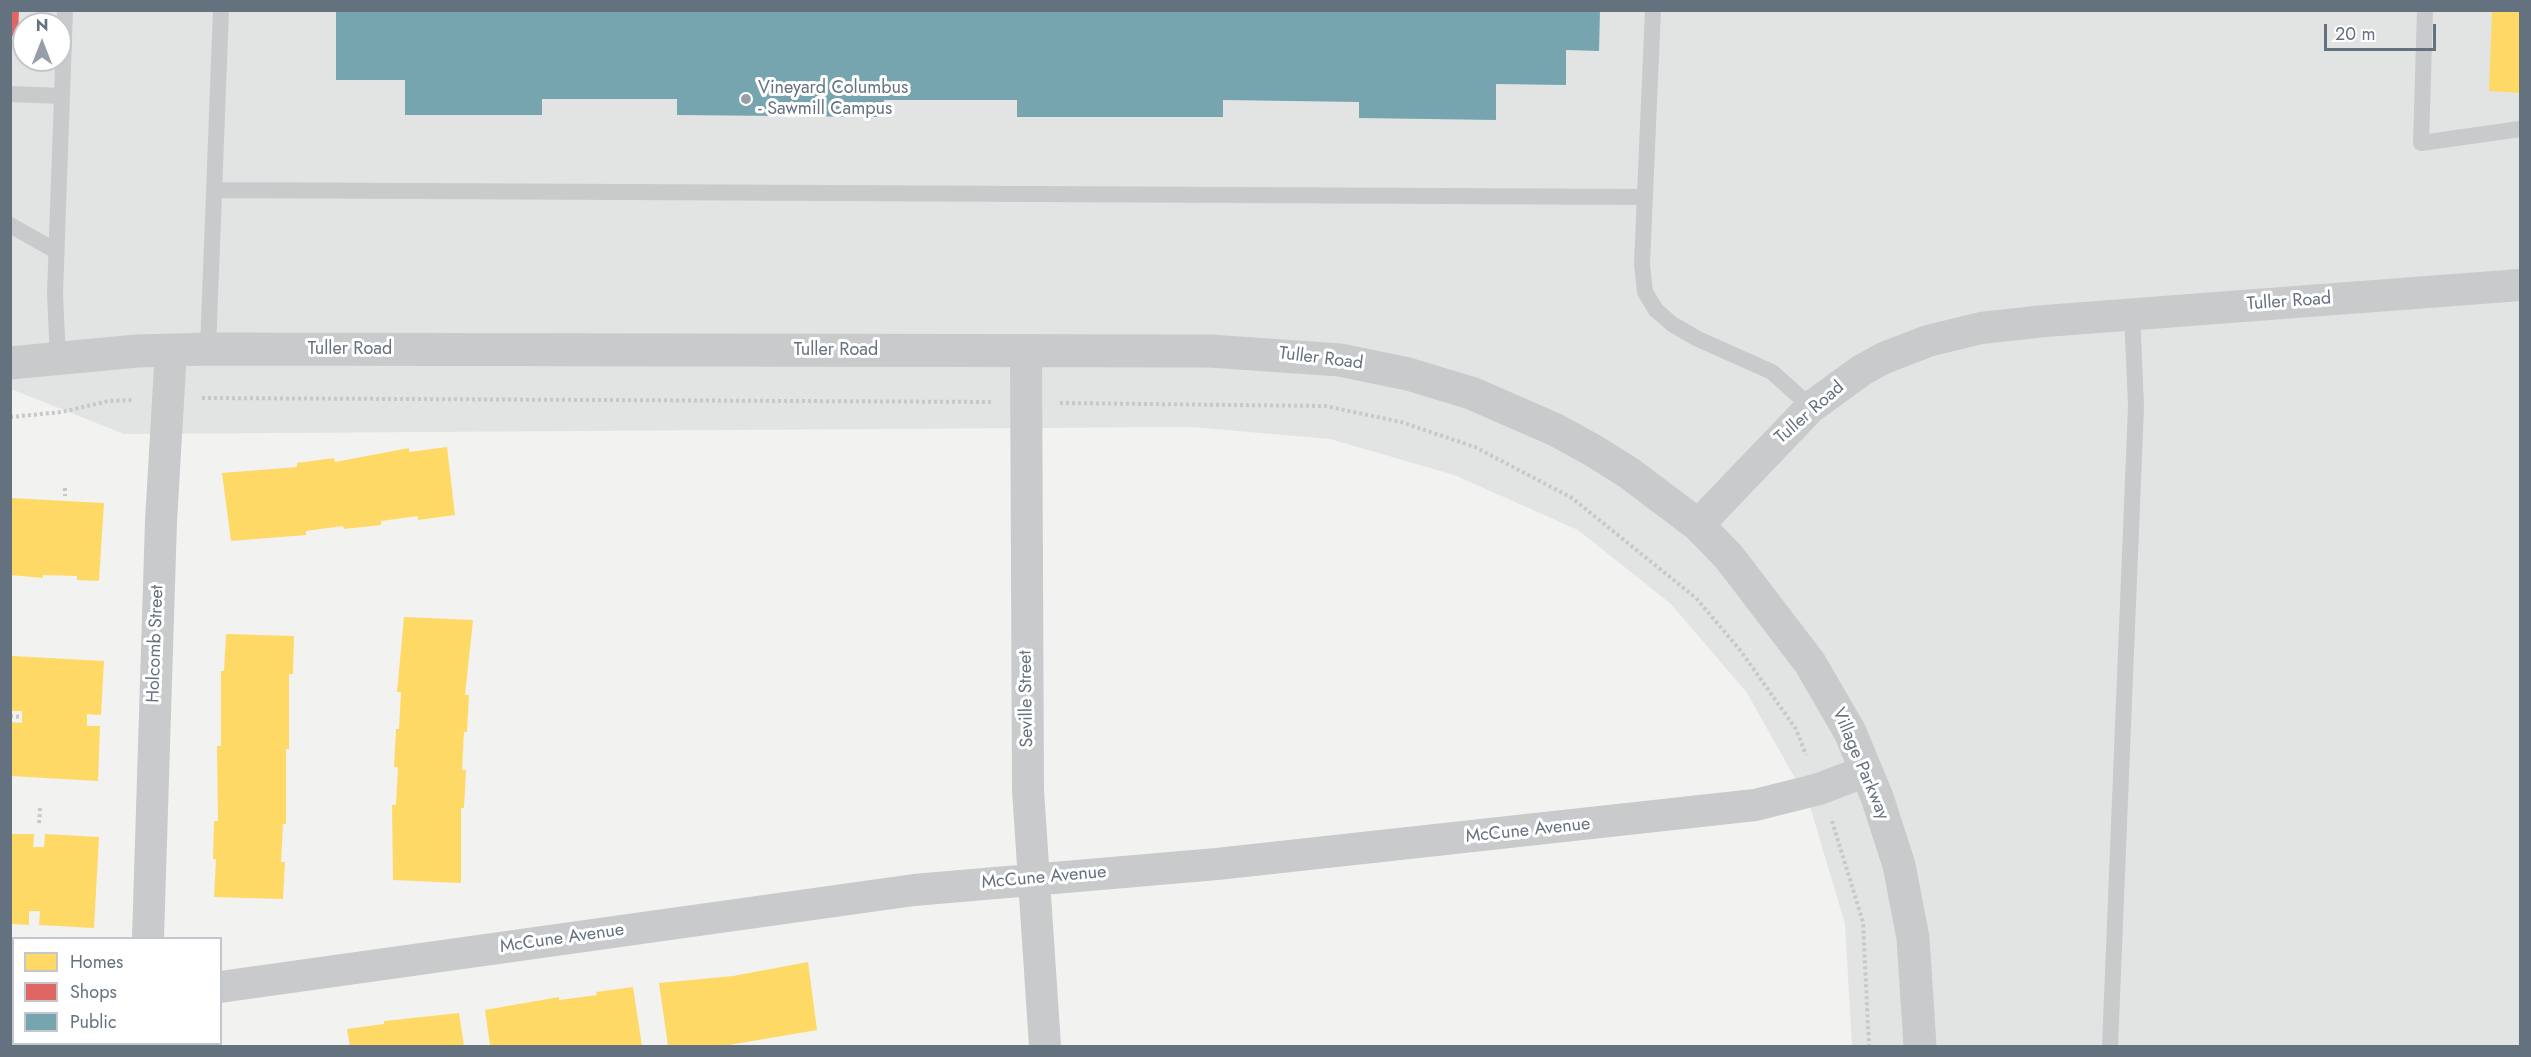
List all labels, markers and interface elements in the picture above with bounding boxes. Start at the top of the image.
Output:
north arrow [12,12,72,72]
scale bar [2327,12,2440,50]
text: N [36,14,48,37]
text: 20 m [2335,21,2375,47]
place label: Vineyard Columbus - Sawmill Campus [758,78,908,121]
marker: Vineyard Columbus - Sawmill Campus [739,92,753,106]
street label: Tuller Road [2246,288,2332,316]
street label: Tuller Road [308,339,392,361]
street label: Tuller Road [794,340,878,362]
street label: Tuller Road [1278,343,1364,375]
street label: Tuller Road [1771,377,1849,449]
street label: Holcomb Street [143,585,169,703]
street label: Seville Street [1015,650,1039,748]
street label: Village Parkway [1827,705,1893,823]
street label: McCune Avenue [1465,814,1591,848]
street label: McCune Avenue [981,862,1107,894]
street label: McCune Avenue [499,920,625,958]
legend [12,937,222,1045]
text: Homes [70,949,123,975]
text: Shops [70,979,117,1005]
text: Public [70,1009,117,1035]

